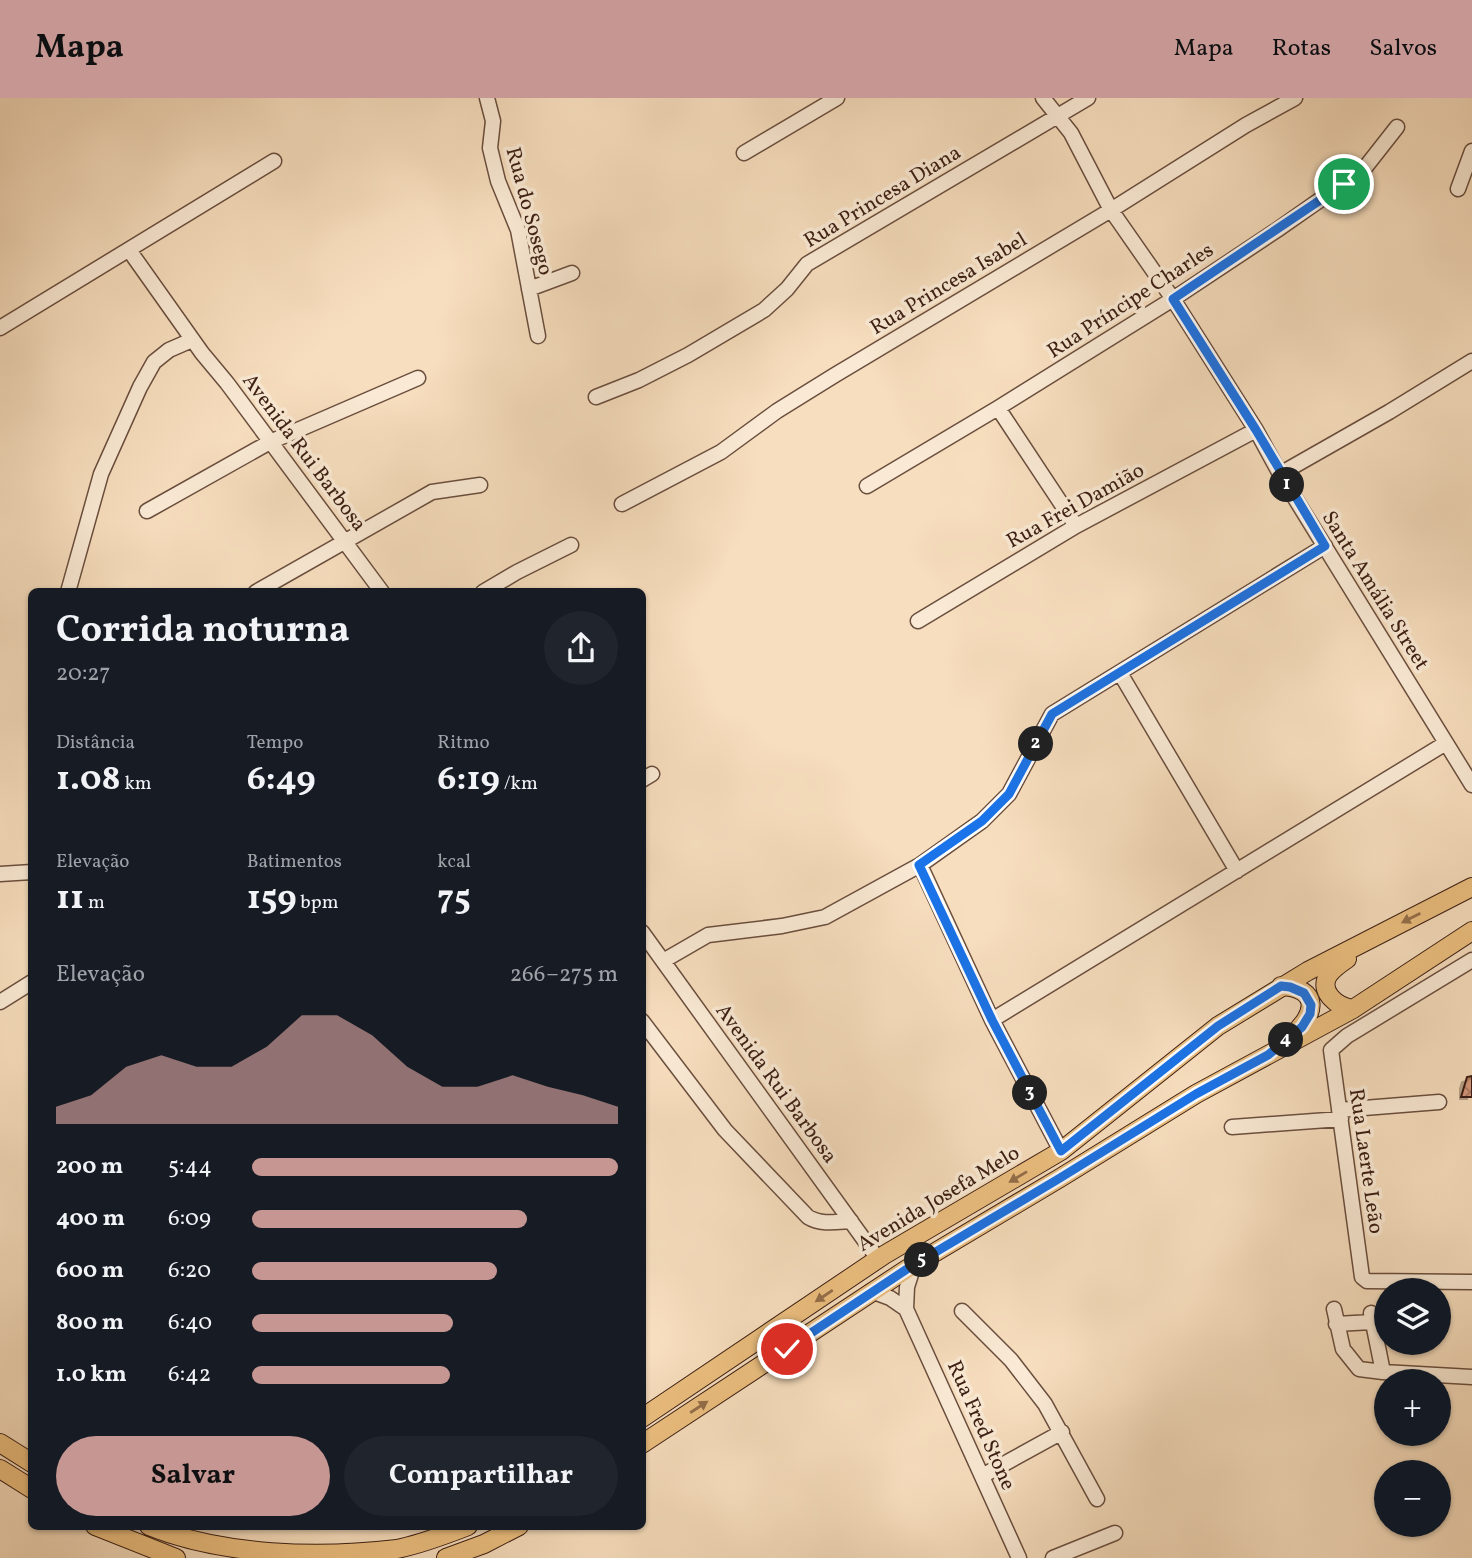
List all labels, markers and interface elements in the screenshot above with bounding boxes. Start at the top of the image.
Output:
text: Mapa [35,26,124,72]
text: Mapa [1174,32,1234,66]
text: Rotas [1272,32,1331,66]
text: Salvos [1369,32,1437,66]
street label: Rua Princesa Diana [799,139,967,256]
street label: Rua do Sosego [498,144,560,279]
pin [1314,154,1374,214]
icon: arrive [1325,165,1363,203]
street label: Rua Princesa Isabel [865,226,1033,343]
street label: Rua Príncipe Charles [1042,236,1220,366]
street label: Avenida Rui Barbosa [235,368,373,538]
street label: Rua Frei Damião [1002,456,1150,556]
pin: 1 [1270,468,1304,502]
text: 1 [1283,471,1290,497]
street label: Santa Amália Street [1314,506,1435,676]
text: Corrida noturna [56,605,350,658]
button: share [544,611,618,685]
text: 20:27 [56,658,110,690]
pin: 2 [1018,726,1054,762]
text: Distância [56,730,135,756]
text: Tempo [247,730,303,756]
text: Ritmo [437,730,490,756]
text: 2 [1031,730,1040,756]
text: 1.08 [56,756,121,804]
text: 6:49 [247,756,315,804]
text: 6:19 [437,756,500,804]
text: km [121,771,152,797]
text: /km [500,771,538,797]
text: Elevação [56,849,129,875]
text: Batimentos [247,849,342,875]
text: kcal [437,849,471,875]
text: 11 [56,875,84,923]
text: 159 [247,875,297,923]
text: 75 [437,875,471,923]
text: m [84,890,105,916]
text: bpm [297,890,338,916]
one-way arrow [1401,913,1421,924]
text: Elevação [56,959,145,991]
text: 266–275 m [510,959,618,991]
street label: Avenida Rui Barbosa [708,998,844,1170]
pin: 4 [1268,1023,1304,1058]
text: 4 [1280,1026,1291,1052]
pin: 3 [1012,1076,1048,1110]
text: 3 [1025,1079,1034,1105]
street label: Rua Laerte Leão [1341,1087,1390,1236]
street label: Avenida Josefa Melo [852,1139,1026,1259]
text: 200 m [56,1151,123,1183]
text: 5:44 [168,1151,212,1183]
one-way arrow [1008,1171,1027,1183]
text: 400 m [56,1203,125,1235]
text: 6:09 [168,1203,211,1235]
pin: 5 [904,1242,940,1278]
text: 5 [917,1246,926,1272]
text: 600 m [56,1255,124,1287]
text: 6:20 [168,1255,211,1287]
map controls [1374,1278,1451,1537]
button: layers [1374,1278,1451,1355]
one-way arrow [815,1289,833,1303]
text: 800 m [56,1307,124,1339]
text: 6:40 [168,1307,212,1339]
pin [757,1319,817,1379]
icon: check [768,1330,806,1368]
street label: Rua Fred Stone [939,1356,1022,1495]
text: 1.0 km [56,1359,127,1391]
text: 6:42 [168,1359,211,1391]
button: + [1374,1369,1451,1446]
one-way arrow [689,1400,709,1413]
button: Salvar [56,1436,330,1516]
button: Compartilhar [344,1436,618,1516]
button: − [1374,1460,1451,1537]

